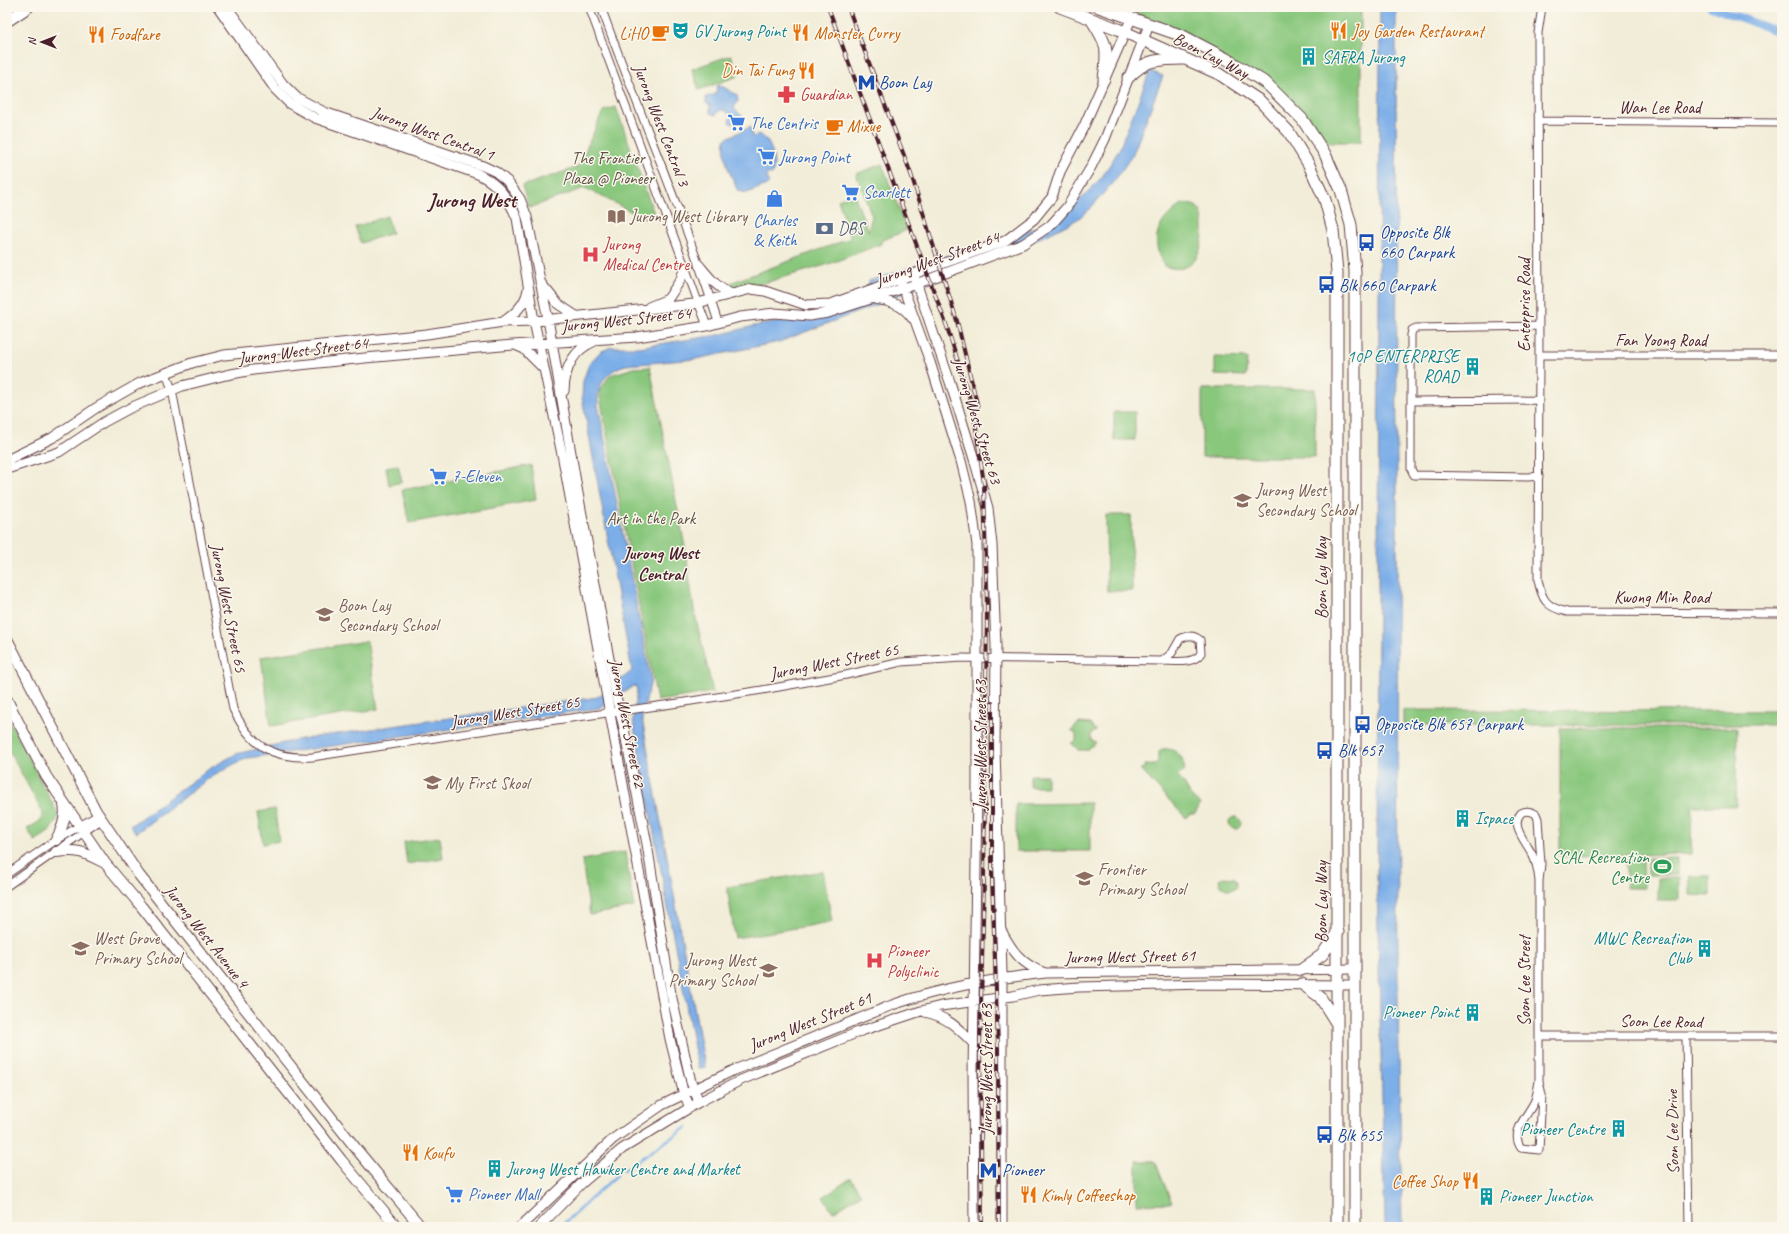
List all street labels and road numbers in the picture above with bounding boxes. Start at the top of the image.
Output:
street label: Boon Lay Way [1169,27,1253,84]
street label: Jurong West Central 3 [628,60,695,190]
street label: Wan Lee Road [1619,97,1703,118]
street label: Jurong West Central 1 [368,101,498,166]
street label: Jurong West Street 64 [871,225,1004,291]
street label: Enterprise Road [1514,256,1535,352]
street label: Jurong West Street 64 [559,302,694,337]
street label: Fan Yoong Road [1615,330,1709,351]
street label: Jurong West Street 64 [236,332,371,369]
street label: Jurong West Street 63 [948,355,1007,488]
street label: Boon Lay Way [1311,536,1332,619]
street label: Jurong West Street 65 [206,541,252,675]
street label: Kwong Min Road [1614,587,1713,608]
street label: Jurong West Street 65 [767,638,901,684]
street label: Jurong West Street 62 [605,656,651,790]
street label: Jurong West Street 63 [970,678,991,811]
street label: Jurong West Street 65 [448,691,582,732]
street label: Boon Lay Way [1311,860,1332,943]
street label: Jurong West Avenue 4 [159,880,255,994]
street label: Soon Lee Street [1514,933,1535,1026]
street label: Jurong West Street 61 [1064,945,1197,968]
street label: Jurong West Street 61 [745,987,876,1056]
street label: Jurong West Street 63 [976,1002,997,1135]
street label: Soon Lee Road [1620,1010,1705,1033]
street label: Soon Lee Drive [1661,1088,1684,1174]

